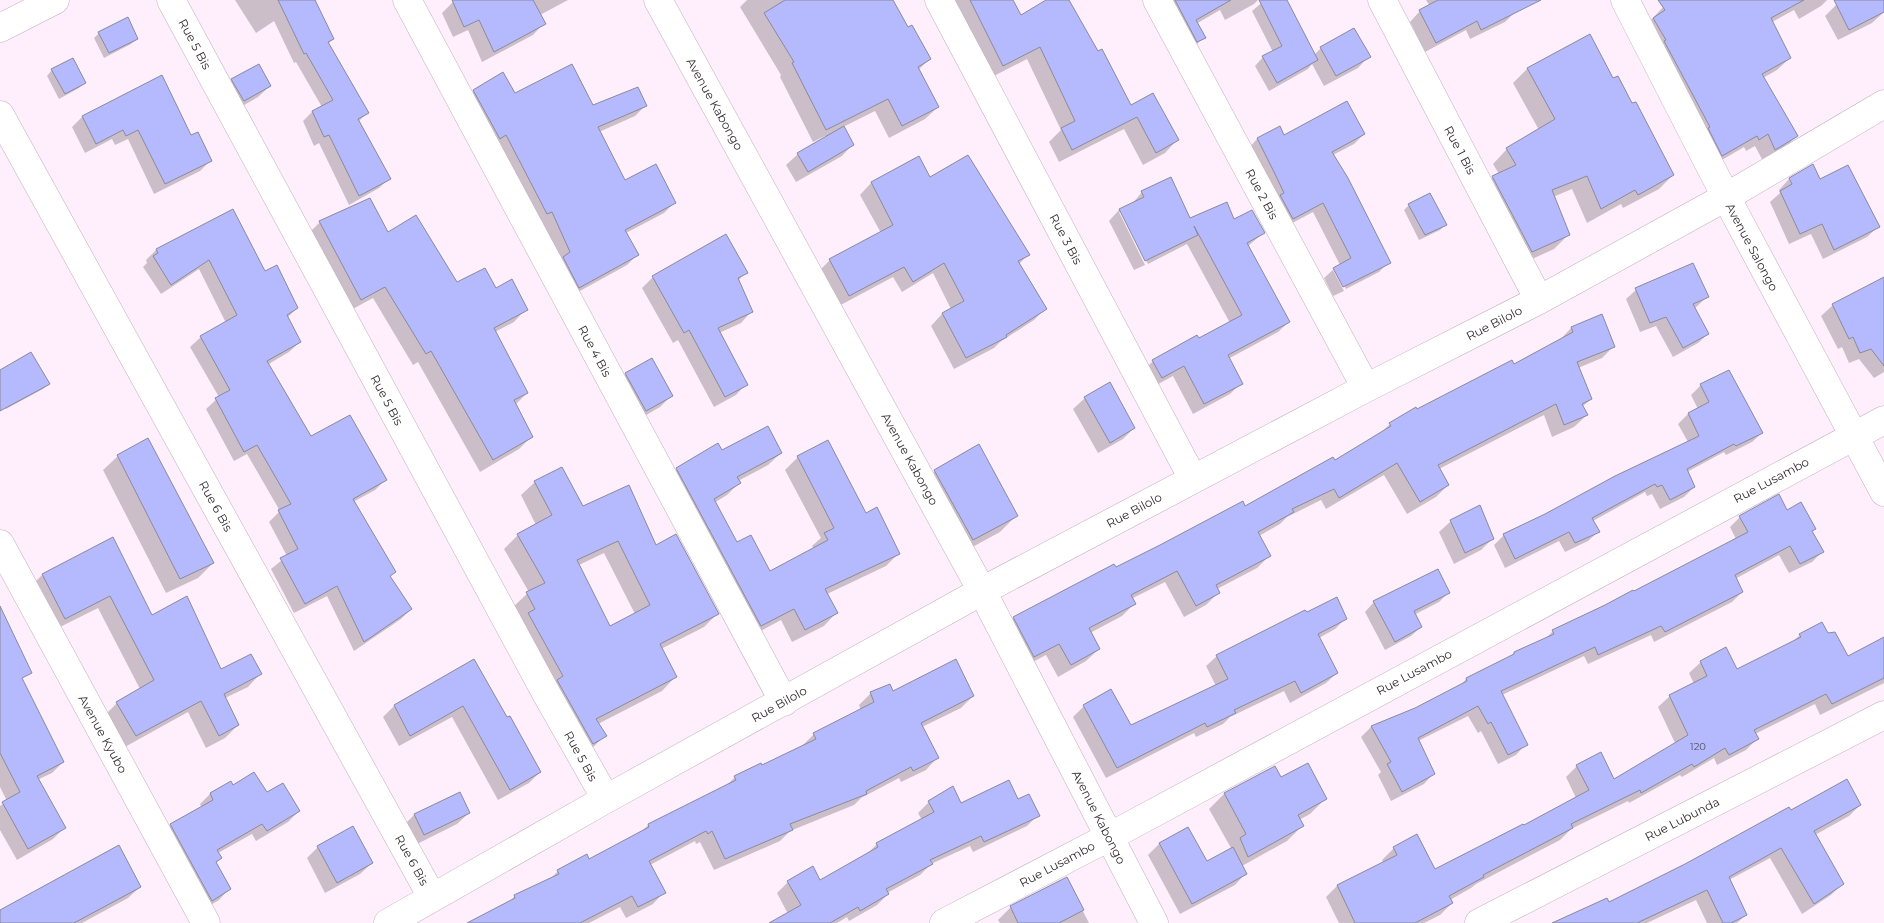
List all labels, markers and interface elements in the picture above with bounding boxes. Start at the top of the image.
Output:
street label: Rue 5 Bis [175,16,215,72]
street label: Avenue Kabongo [683,55,747,153]
street label: Rue 1 Bis [1441,123,1479,177]
street label: Rue 2 Bis [1242,166,1282,222]
street label: Avenue Salongo [1722,200,1782,294]
street label: Rue 3 Bis [1046,211,1086,267]
street label: Rue Bilolo [1463,302,1525,344]
street label: Rue 4 Bis [575,323,615,380]
street label: Rue 5 Bis [367,372,407,428]
street label: Avenue Kabongo [878,410,942,508]
street label: Rue Lusambo [1731,454,1811,506]
street label: Rue 6 Bis [196,478,236,534]
street label: Rue Bilolo [1104,489,1164,531]
street label: Rue Lusambo [1374,646,1454,698]
street label: Rue Bilolo [749,683,809,725]
street label: Avenue Kyubo [75,692,131,776]
street label: Rue 5 Bis [561,728,601,784]
house number: 120 [1690,740,1706,753]
street label: Avenue Kabongo [1069,768,1129,866]
street label: Rue Lubunda [1642,794,1722,844]
street label: Rue 6 Bis [392,832,432,888]
street label: Rue Lusambo [1017,838,1097,890]

